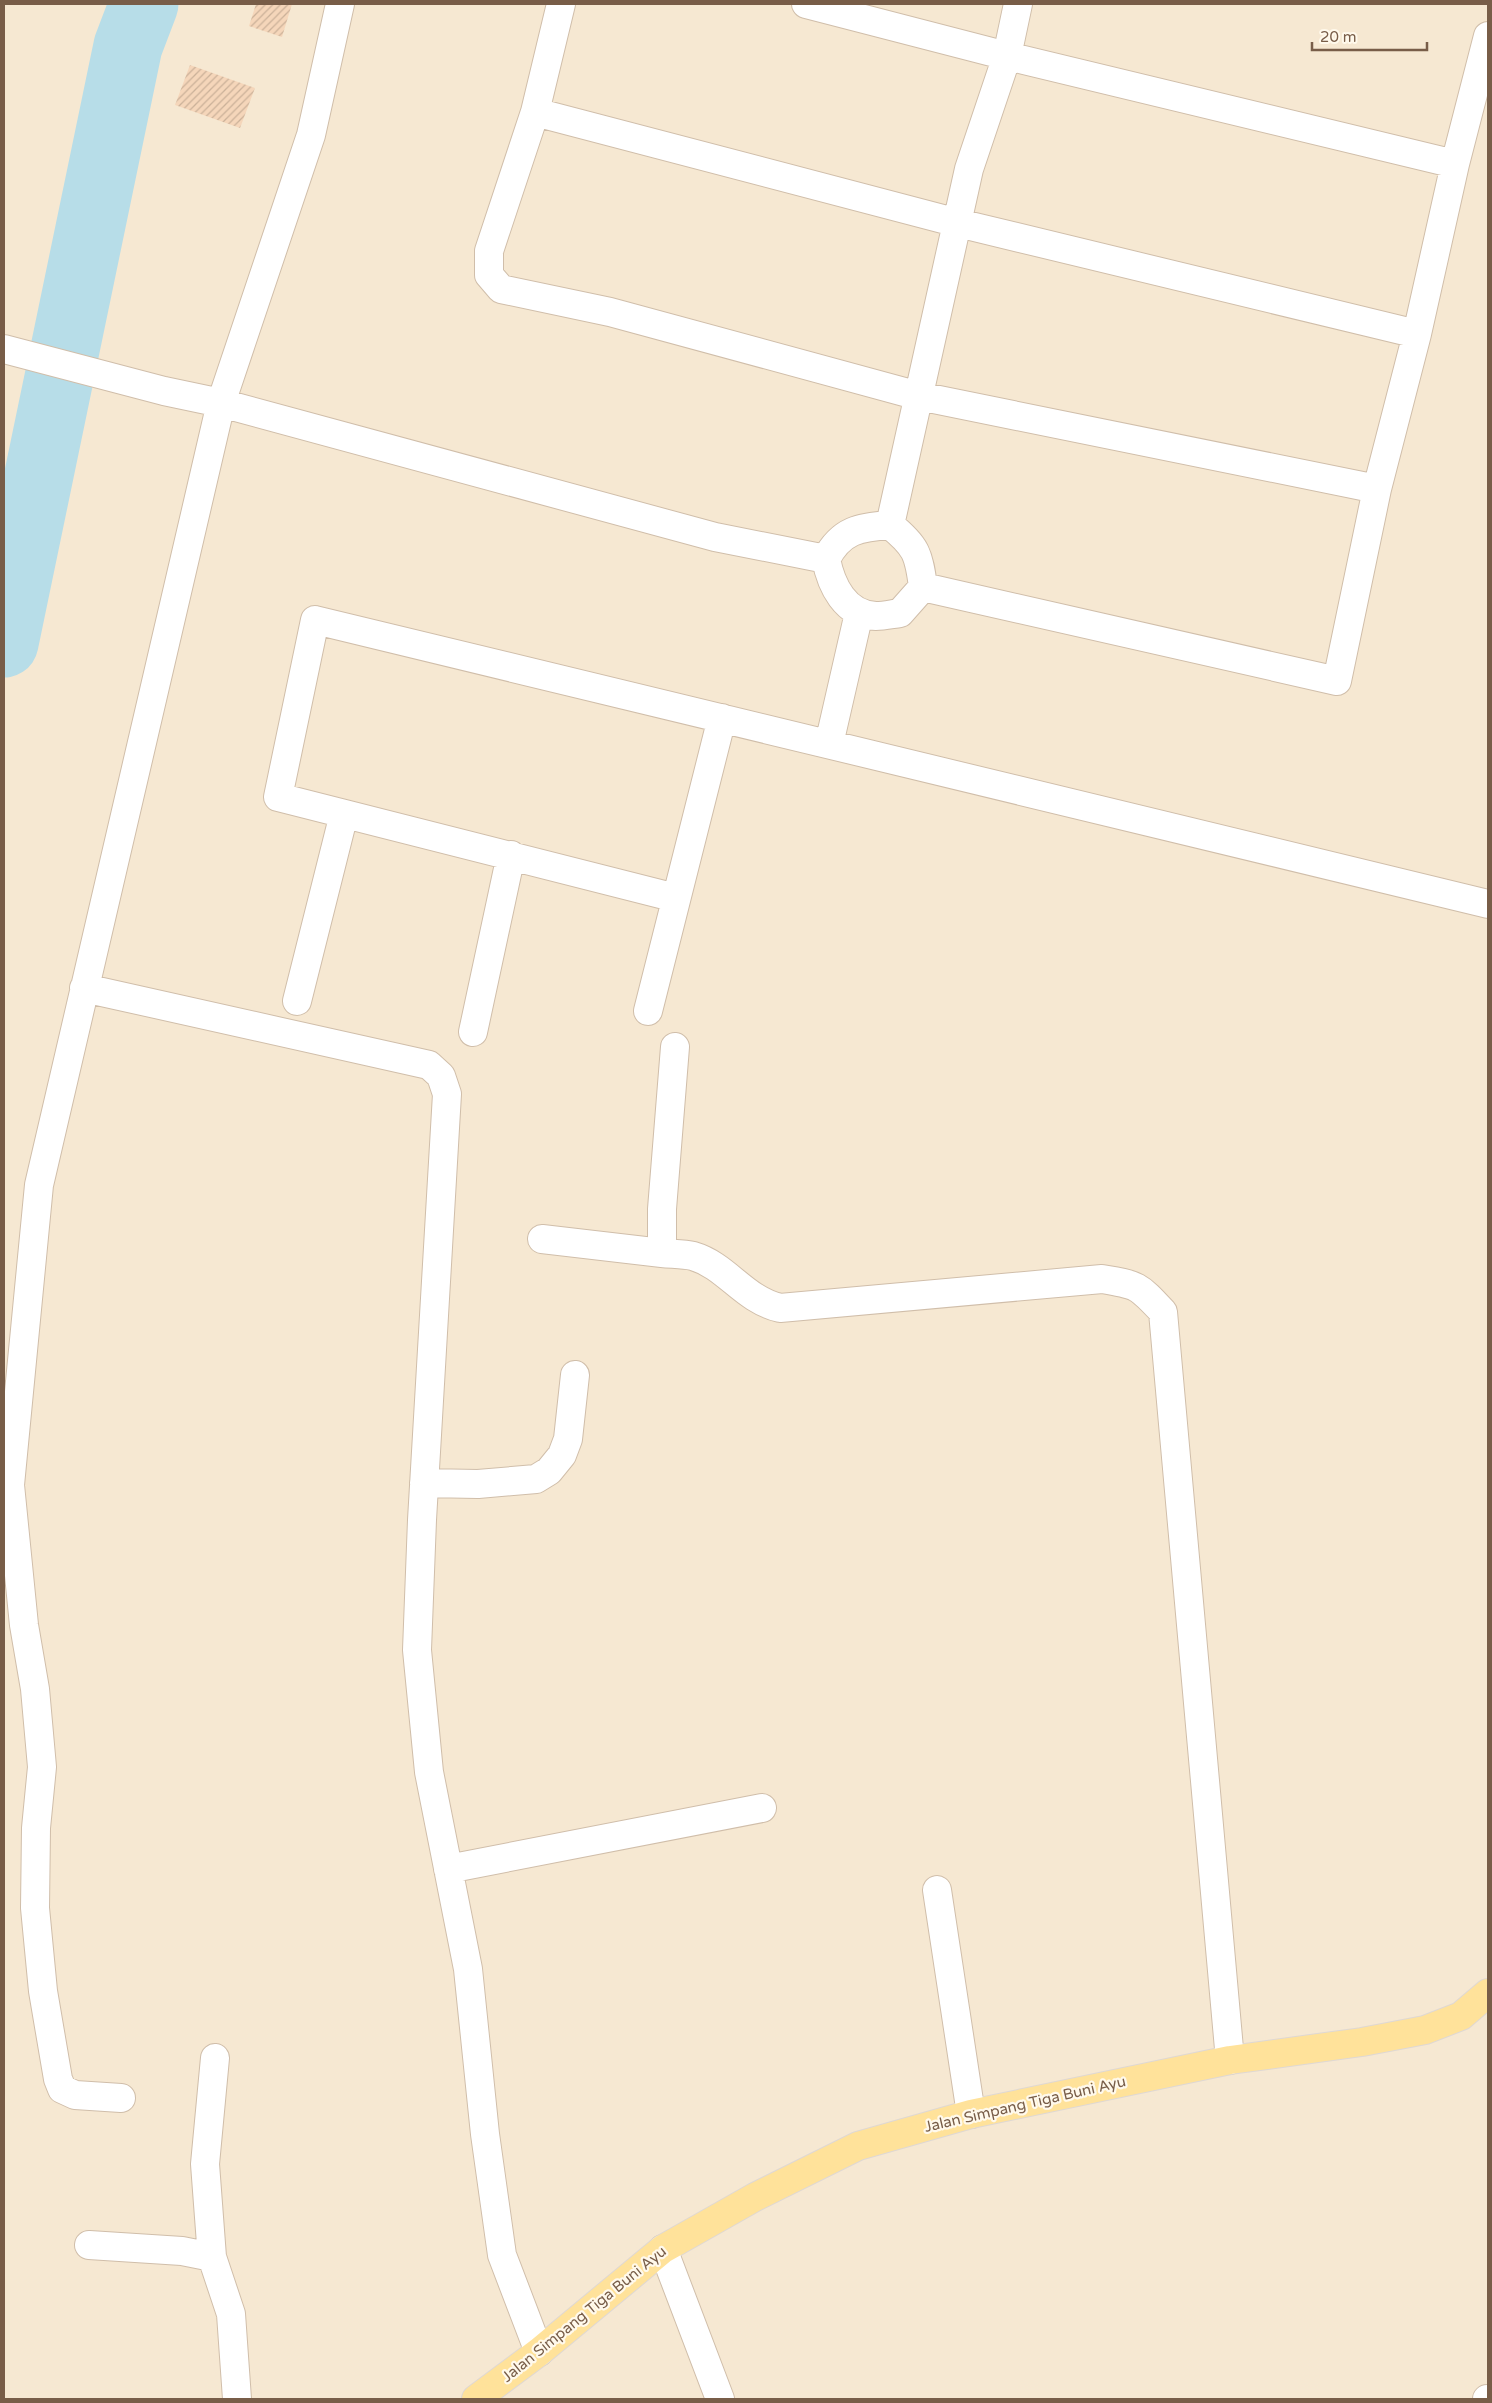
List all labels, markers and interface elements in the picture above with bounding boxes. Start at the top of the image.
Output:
scale bar [1312,20,1427,52]
text: 20 m [1320,28,1357,46]
street label: Jalan Simpang Tiga Buni Ayu [923,2072,1127,2136]
street label: Jalan Simpang Tiga Buni Ayu [498,2242,670,2386]

